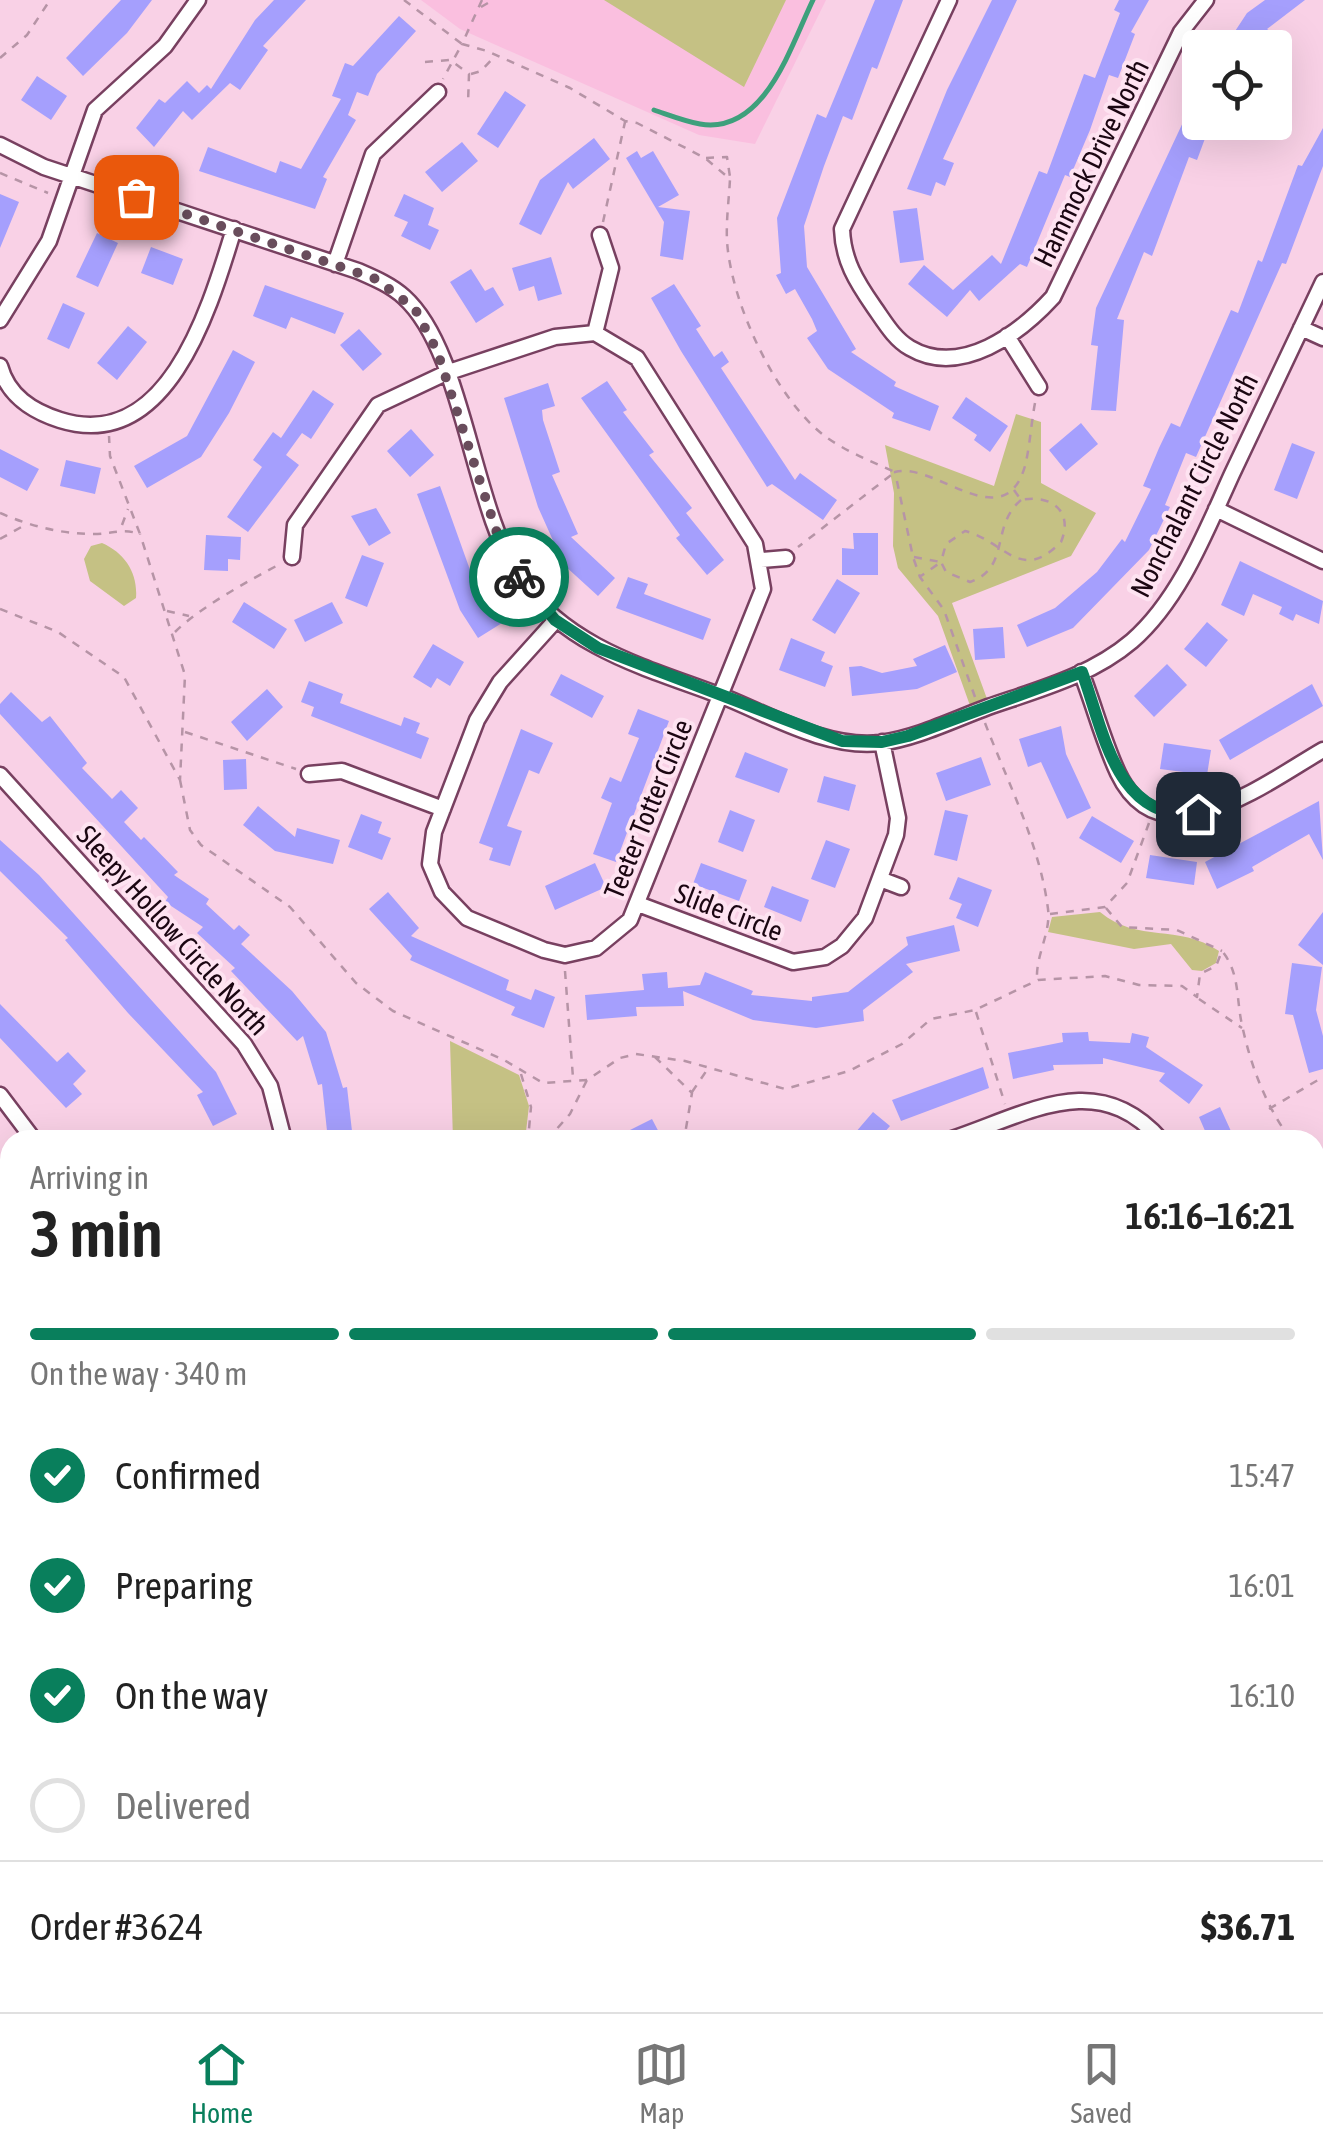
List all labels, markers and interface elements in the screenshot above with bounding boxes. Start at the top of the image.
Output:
map controls [1182,30,1292,140]
button: locate [1182,30,1292,140]
street label: Hammock Drive North [1027,54,1155,272]
pin [94,155,179,240]
icon: bag [109,170,164,225]
street label: Nonchalant Circle North [1124,368,1264,602]
courier [469,527,569,627]
icon: bike [492,550,547,605]
street label: Teeter Totter Circle [597,715,699,903]
pin [1156,772,1241,857]
icon: home [1171,787,1226,842]
street label: Sleepy Hollow Circle North [71,819,275,1041]
street label: Slide Circle [671,877,787,947]
text: Arriving in [30,1159,149,1196]
text: 16:16–16:21 [1125,1194,1295,1237]
text: 3 min [30,1196,163,1271]
text: On the way · 340 m [30,1355,247,1392]
icon: check [30,1448,85,1503]
text: Confirmed [115,1454,261,1497]
text: 15:47 [1229,1457,1295,1494]
icon: check [30,1558,85,1613]
text: Preparing [115,1564,253,1607]
text: 16:01 [1229,1567,1295,1604]
icon: check [30,1668,85,1723]
text: On the way [115,1674,268,1717]
text: 16:10 [1229,1677,1295,1714]
text: Delivered [115,1784,251,1827]
text: Order #3624 [30,1905,203,1948]
text: $36.71 [1201,1905,1295,1948]
tab: Home [191,2037,253,2129]
tab: Map [634,2037,689,2129]
tab: Saved [1070,2037,1132,2129]

